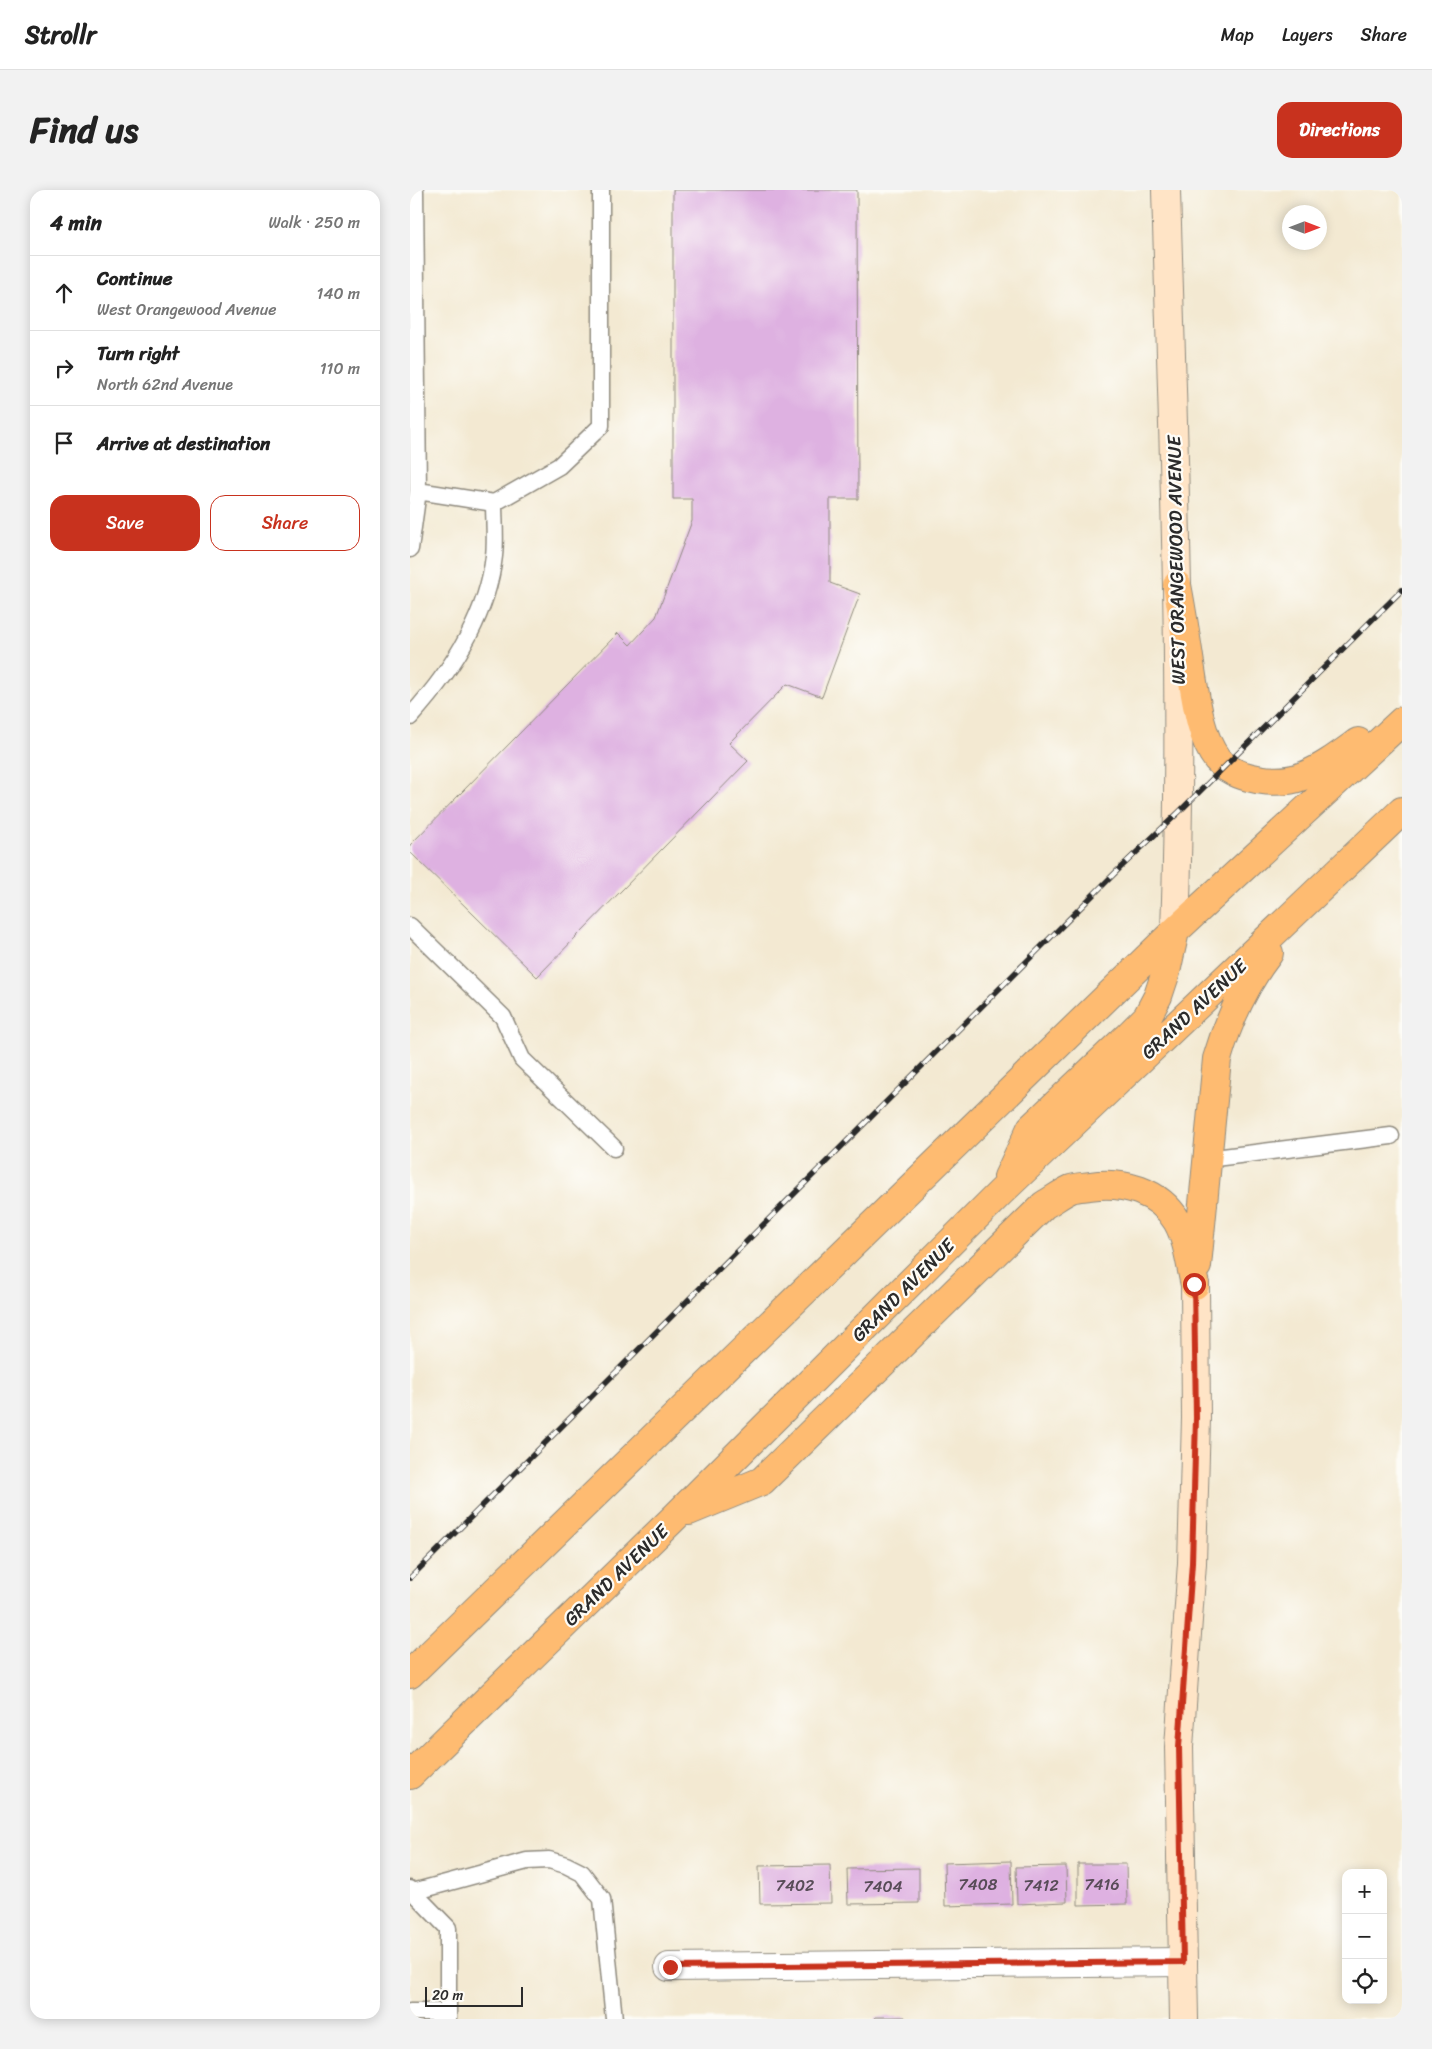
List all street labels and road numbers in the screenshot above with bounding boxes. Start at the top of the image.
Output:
street label: WEST ORANGEWOOD AVENUE [1157,434,1195,685]
street label: GRAND AVENUE [1133,950,1256,1067]
street label: GRAND AVENUE [843,1229,964,1350]
street label: GRAND AVENUE [556,1515,677,1634]

